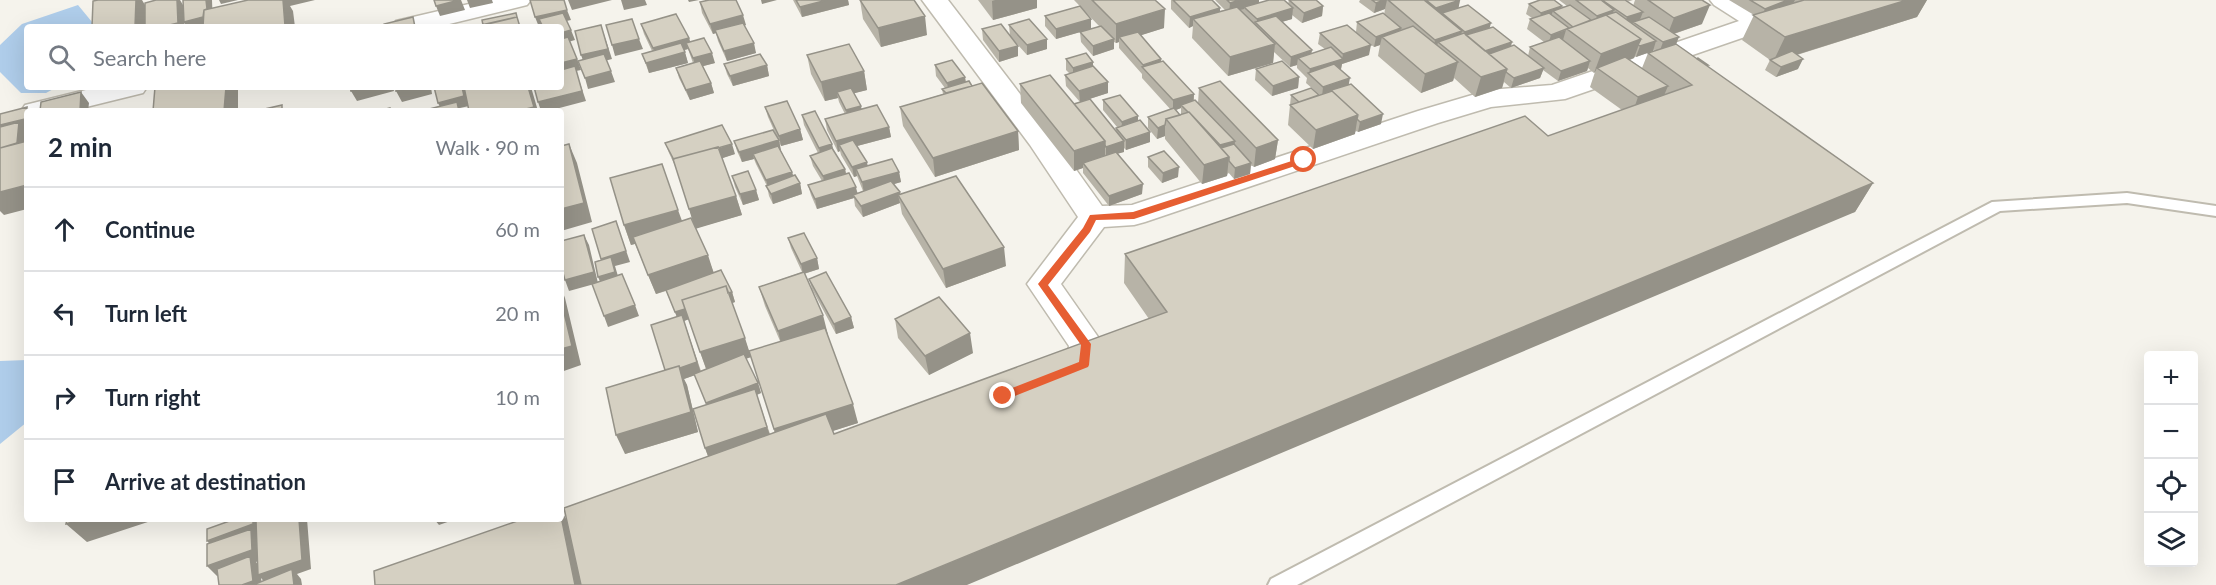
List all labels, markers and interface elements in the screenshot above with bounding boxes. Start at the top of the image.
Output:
search box [24,24,564,90]
icon: search [45,41,78,74]
text: Search here [93,44,206,71]
text: 2 min [48,131,112,163]
text: Walk · 90 m [435,135,540,159]
route start [1290,146,1316,172]
icon: ahead [48,213,81,246]
text: Continue [105,216,195,243]
text: 60 m [495,217,540,241]
icon: left [48,297,81,330]
text: Turn left [105,300,187,327]
text: 20 m [495,301,540,325]
map controls [2144,351,2198,567]
button: + [2144,351,2198,405]
icon: right [48,381,81,414]
route end [989,382,1015,408]
text: Turn right [105,384,200,411]
text: 10 m [495,385,540,409]
button: − [2144,405,2198,459]
button: locate [2144,459,2198,513]
icon: arrive [48,465,81,498]
text: Arrive at destination [105,468,306,495]
button: layers [2144,513,2198,567]

